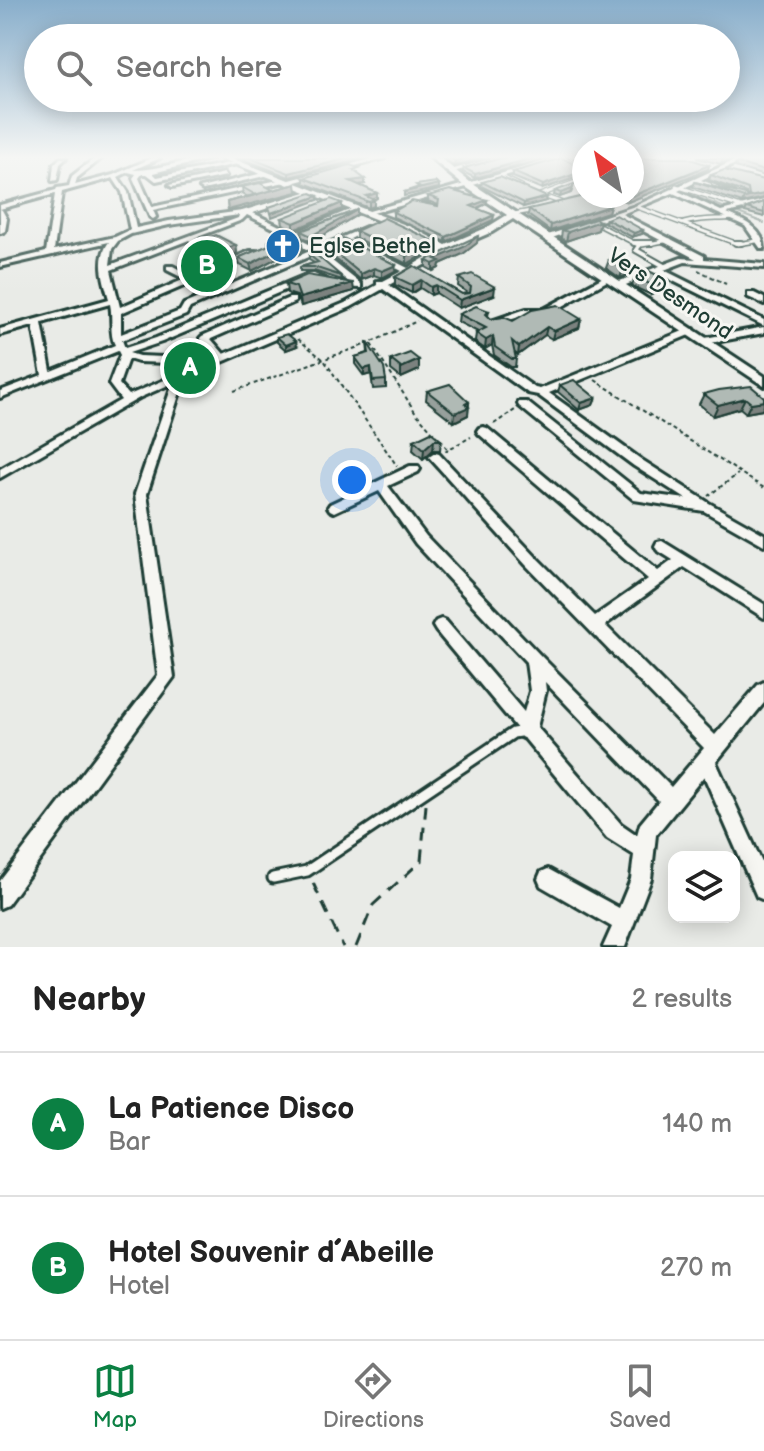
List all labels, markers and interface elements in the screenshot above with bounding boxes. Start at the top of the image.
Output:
search box [24,24,740,112]
icon: search [52,46,96,90]
text: Search here [116,50,282,86]
north arrow [572,136,644,208]
church icon: Eglse Bethel [264,227,302,265]
place label: Eglse Bethel [309,233,436,260]
pin: B [181,236,233,296]
street label: Vers Desmond [602,242,738,346]
pin: A [164,338,216,398]
your location [332,460,372,500]
map controls [668,851,740,923]
button: layers [668,851,740,923]
text: Nearby [32,979,146,1020]
text: 2 results [632,984,732,1015]
text: La Patience Disco [108,1091,354,1127]
text: A [50,1109,66,1140]
text: 140 m [662,1109,732,1140]
text: Bar [108,1127,150,1158]
text: Hotel Souvenir d´Abeille [108,1235,434,1271]
text: B [49,1253,67,1284]
text: 270 m [660,1253,732,1284]
text: Hotel [108,1271,170,1302]
tab: Map [93,1359,137,1434]
tab: Directions [323,1359,424,1434]
tab: Saved [609,1359,671,1434]

